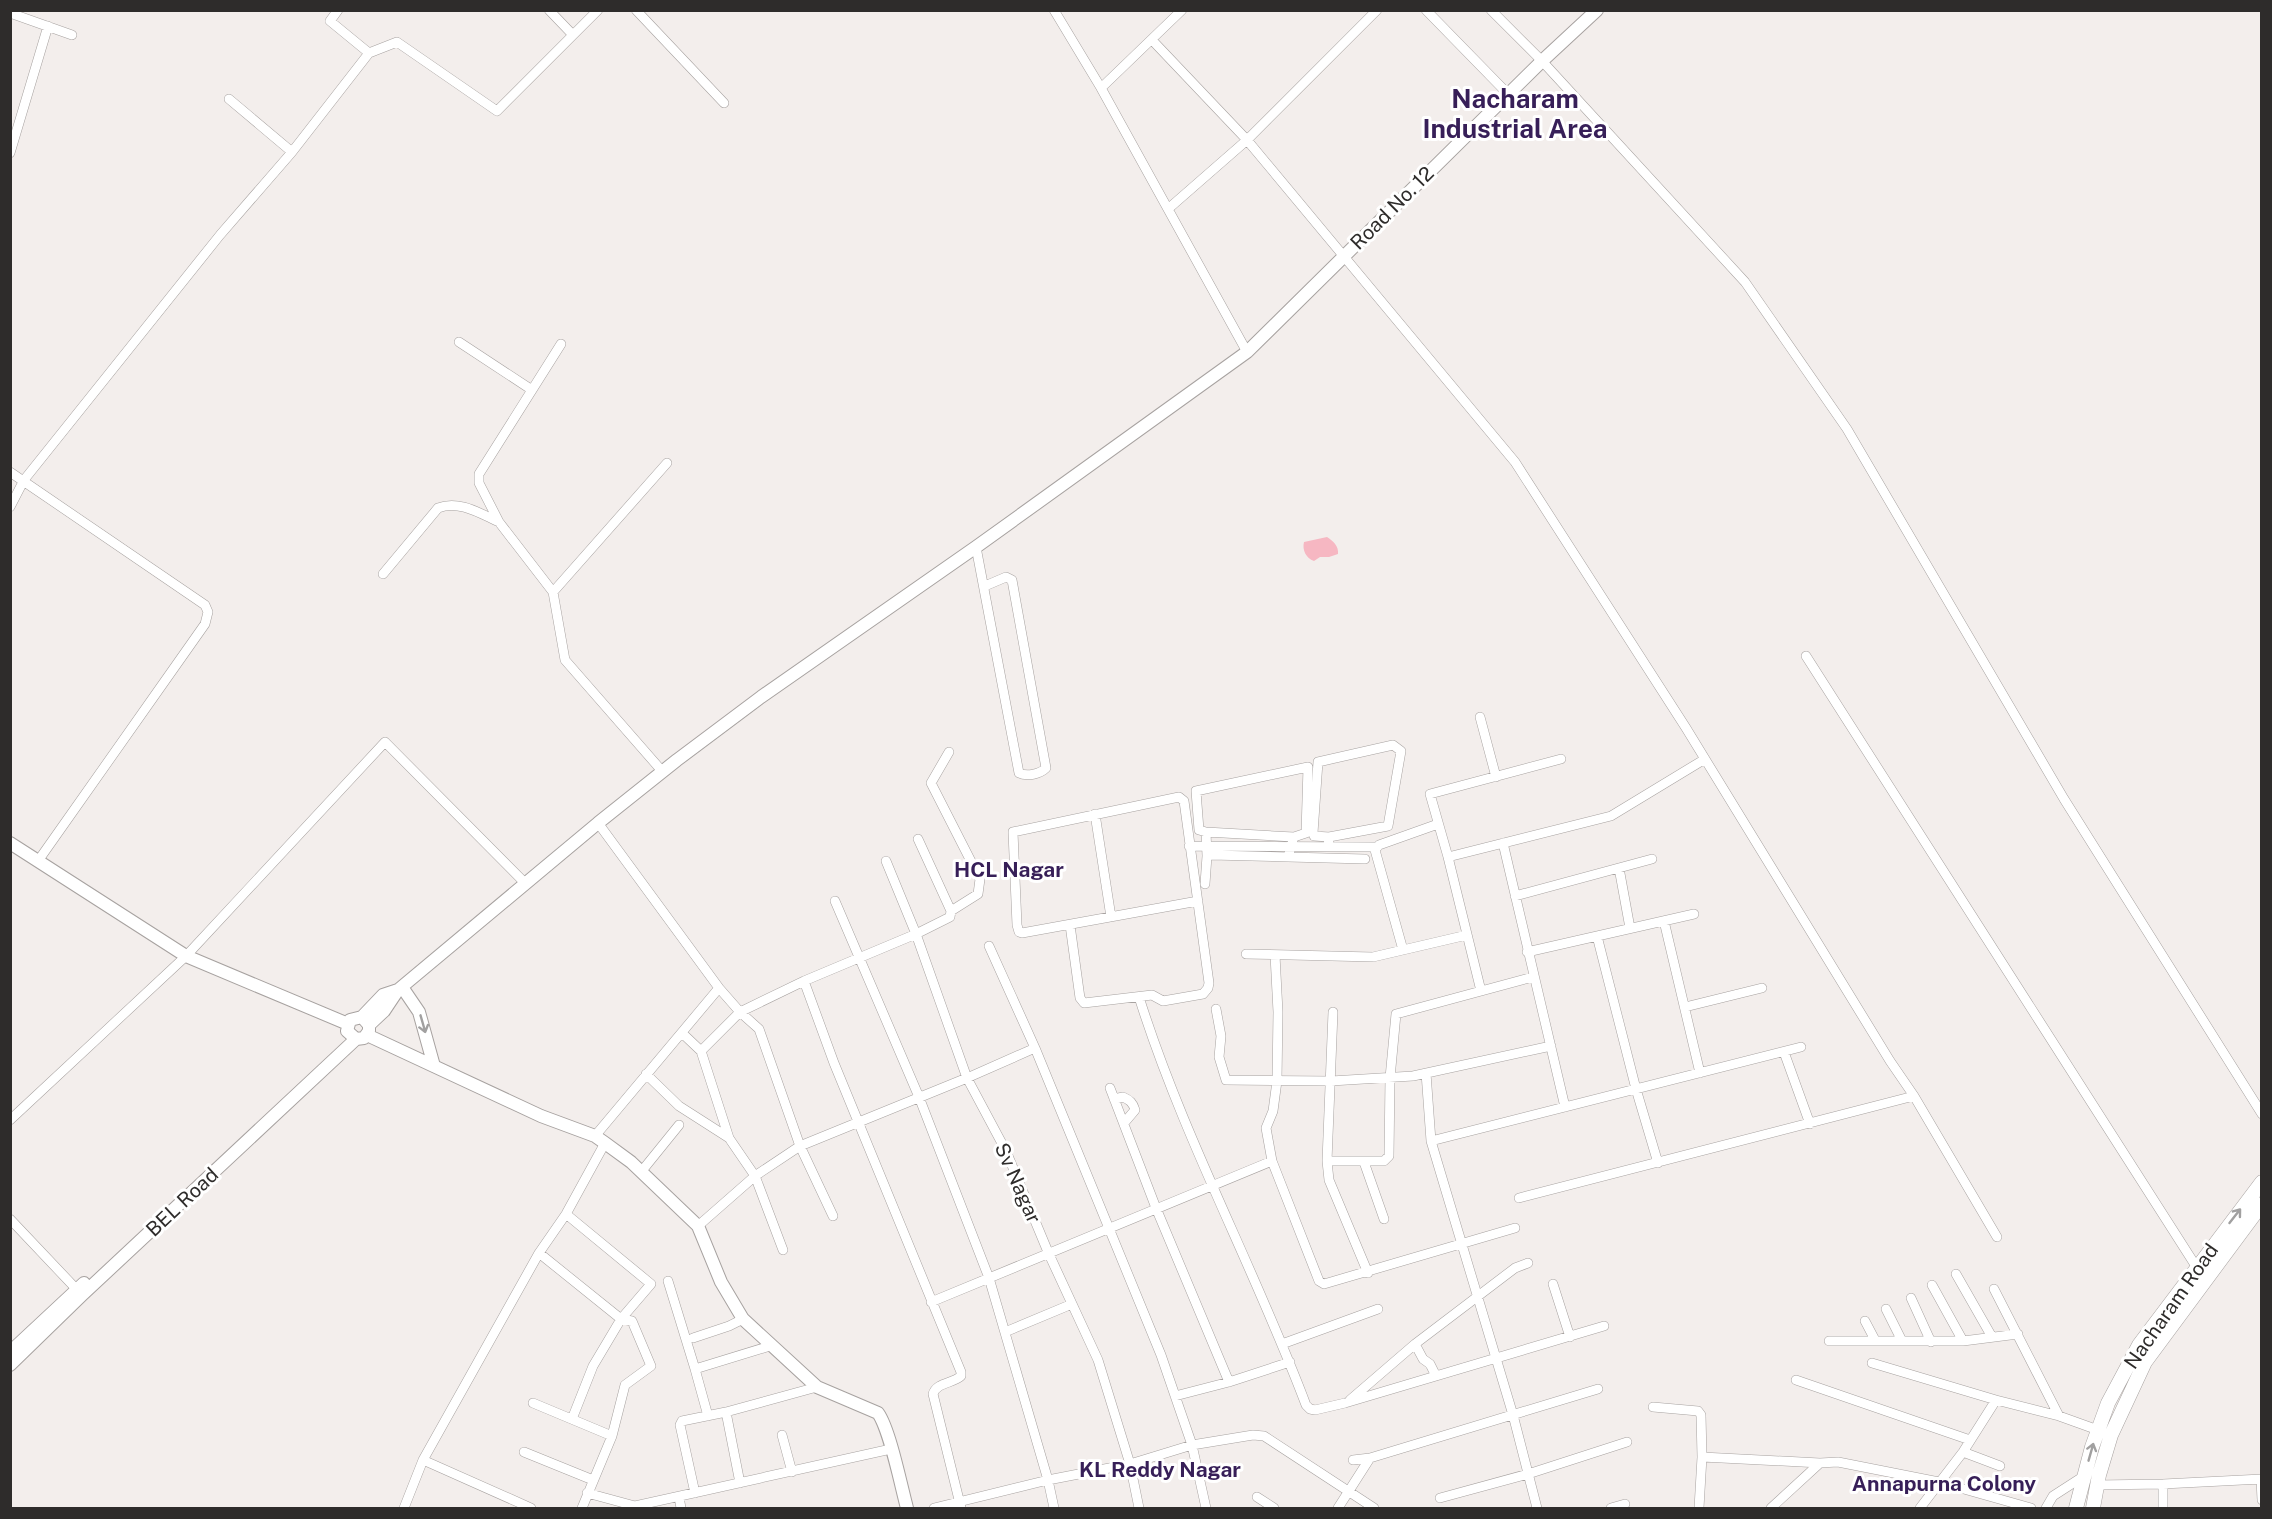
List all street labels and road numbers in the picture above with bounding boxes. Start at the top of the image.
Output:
street label: Road No. 12 [1345,161,1439,255]
street label: Sv Nagar [990,1139,1046,1227]
street label: BEL Road [141,1163,223,1241]
street label: Nacharam Road [2119,1239,2223,1373]

